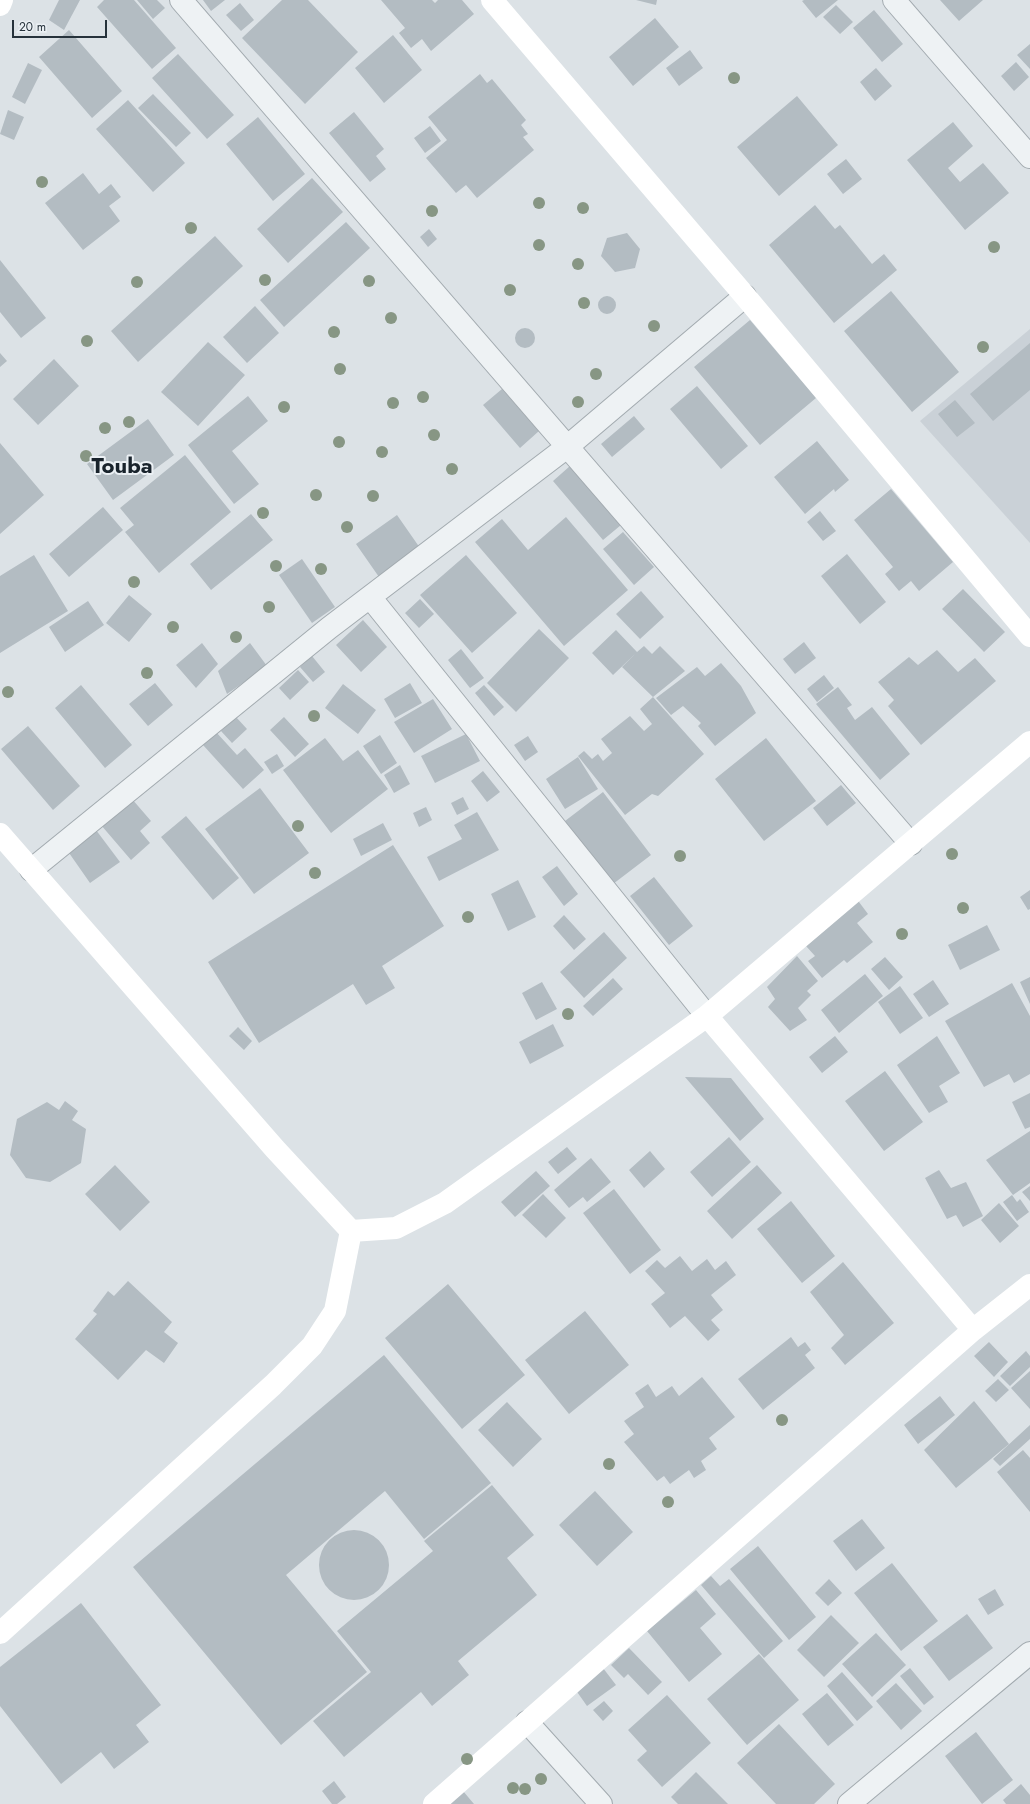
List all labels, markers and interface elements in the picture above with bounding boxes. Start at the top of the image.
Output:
scale bar [14,12,109,38]
text: 20 m [19,18,46,36]
district label: Touba [91,455,153,481]

